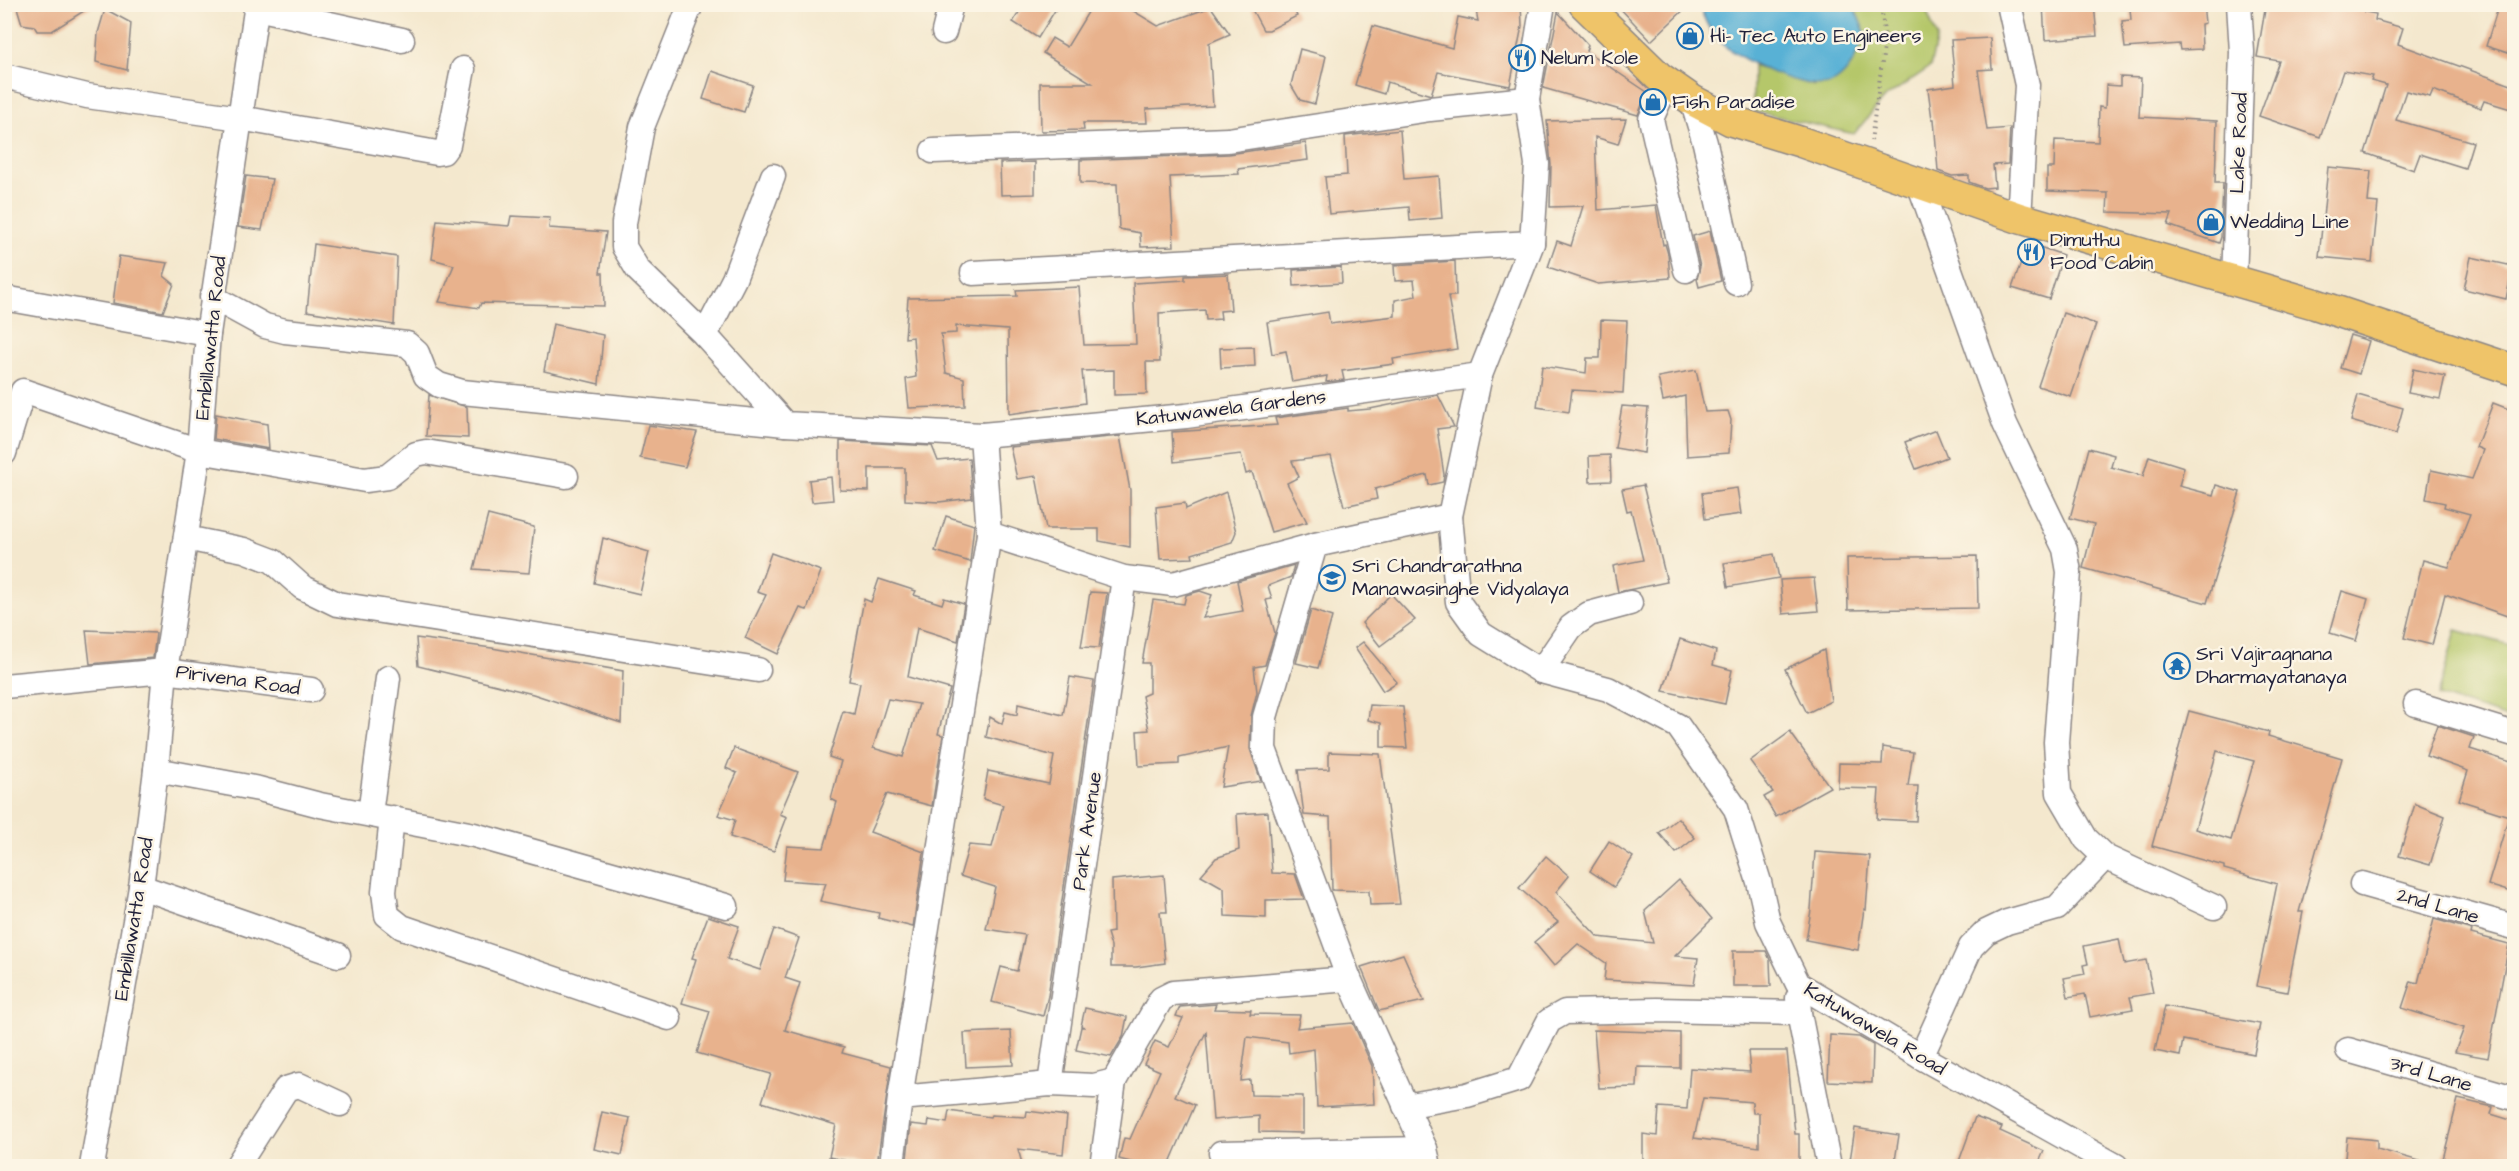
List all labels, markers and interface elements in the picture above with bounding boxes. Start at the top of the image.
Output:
shop icon: Hi- Tec Auto Engineers [1675,21,1705,51]
place label: Hi- Tec Auto Engineers [1710,22,1922,51]
restaurant icon: Nelum Kole [1507,43,1537,73]
place label: Nelum Kole [1541,44,1639,72]
shop icon: Fish Paradise [1638,87,1668,117]
place label: Fish Paradise [1672,88,1795,116]
street label: Lake Road [2223,92,2255,194]
shop icon: Wedding Line [2196,207,2226,237]
place label: Wedding Line [2230,208,2349,237]
place label: Dimuthu Food Cabin [2050,226,2153,277]
restaurant icon: Dimuthu Food Cabin [2016,237,2046,267]
street label: Embillawatta Road [188,255,234,421]
street label: Katuwawela Gardens [1134,382,1328,434]
place label: Sri Chandrarathna Manawasinghe Vidyalaya [1352,552,1569,604]
school or university icon: Sri Chandrarathna Manawasinghe Vidyalaya [1317,563,1347,593]
place label: Sri Vajiragnana Dharmayatanaya [2196,640,2347,692]
temple icon: Sri Vajiragnana Dharmayatanaya [2162,651,2192,681]
street label: Pirivena Road [174,657,302,703]
street label: Park Avenue [1065,770,1109,892]
street label: Embillawatta Road [107,835,161,1003]
street label: 2nd Lane [2393,881,2483,931]
street label: Katuwawela Road [1799,976,1951,1082]
street label: 3rd Lane [2387,1049,2476,1099]

